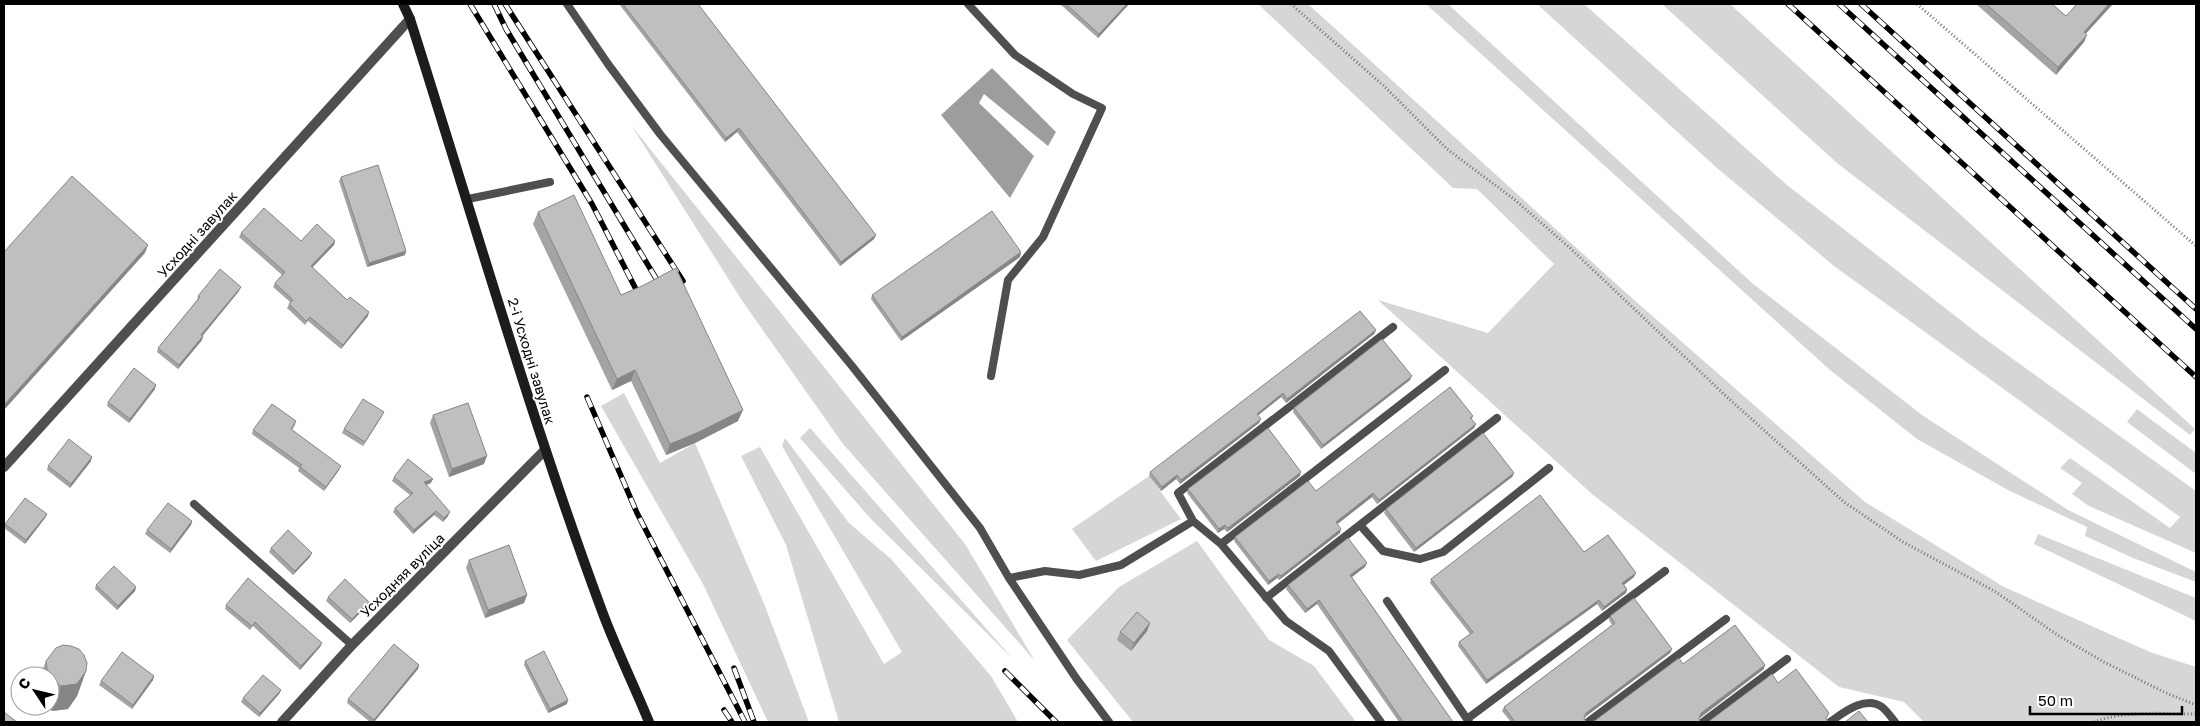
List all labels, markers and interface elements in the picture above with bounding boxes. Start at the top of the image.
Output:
street label: Усходні завулак [154,187,240,281]
street label: 2-і Усходні завулак [505,296,559,426]
street label: Усходняя вуліца [356,529,448,621]
north arrow [10,666,60,716]
text: С [14,674,34,692]
scale bar [2030,684,2182,716]
text: 50 m [2038,691,2073,709]

